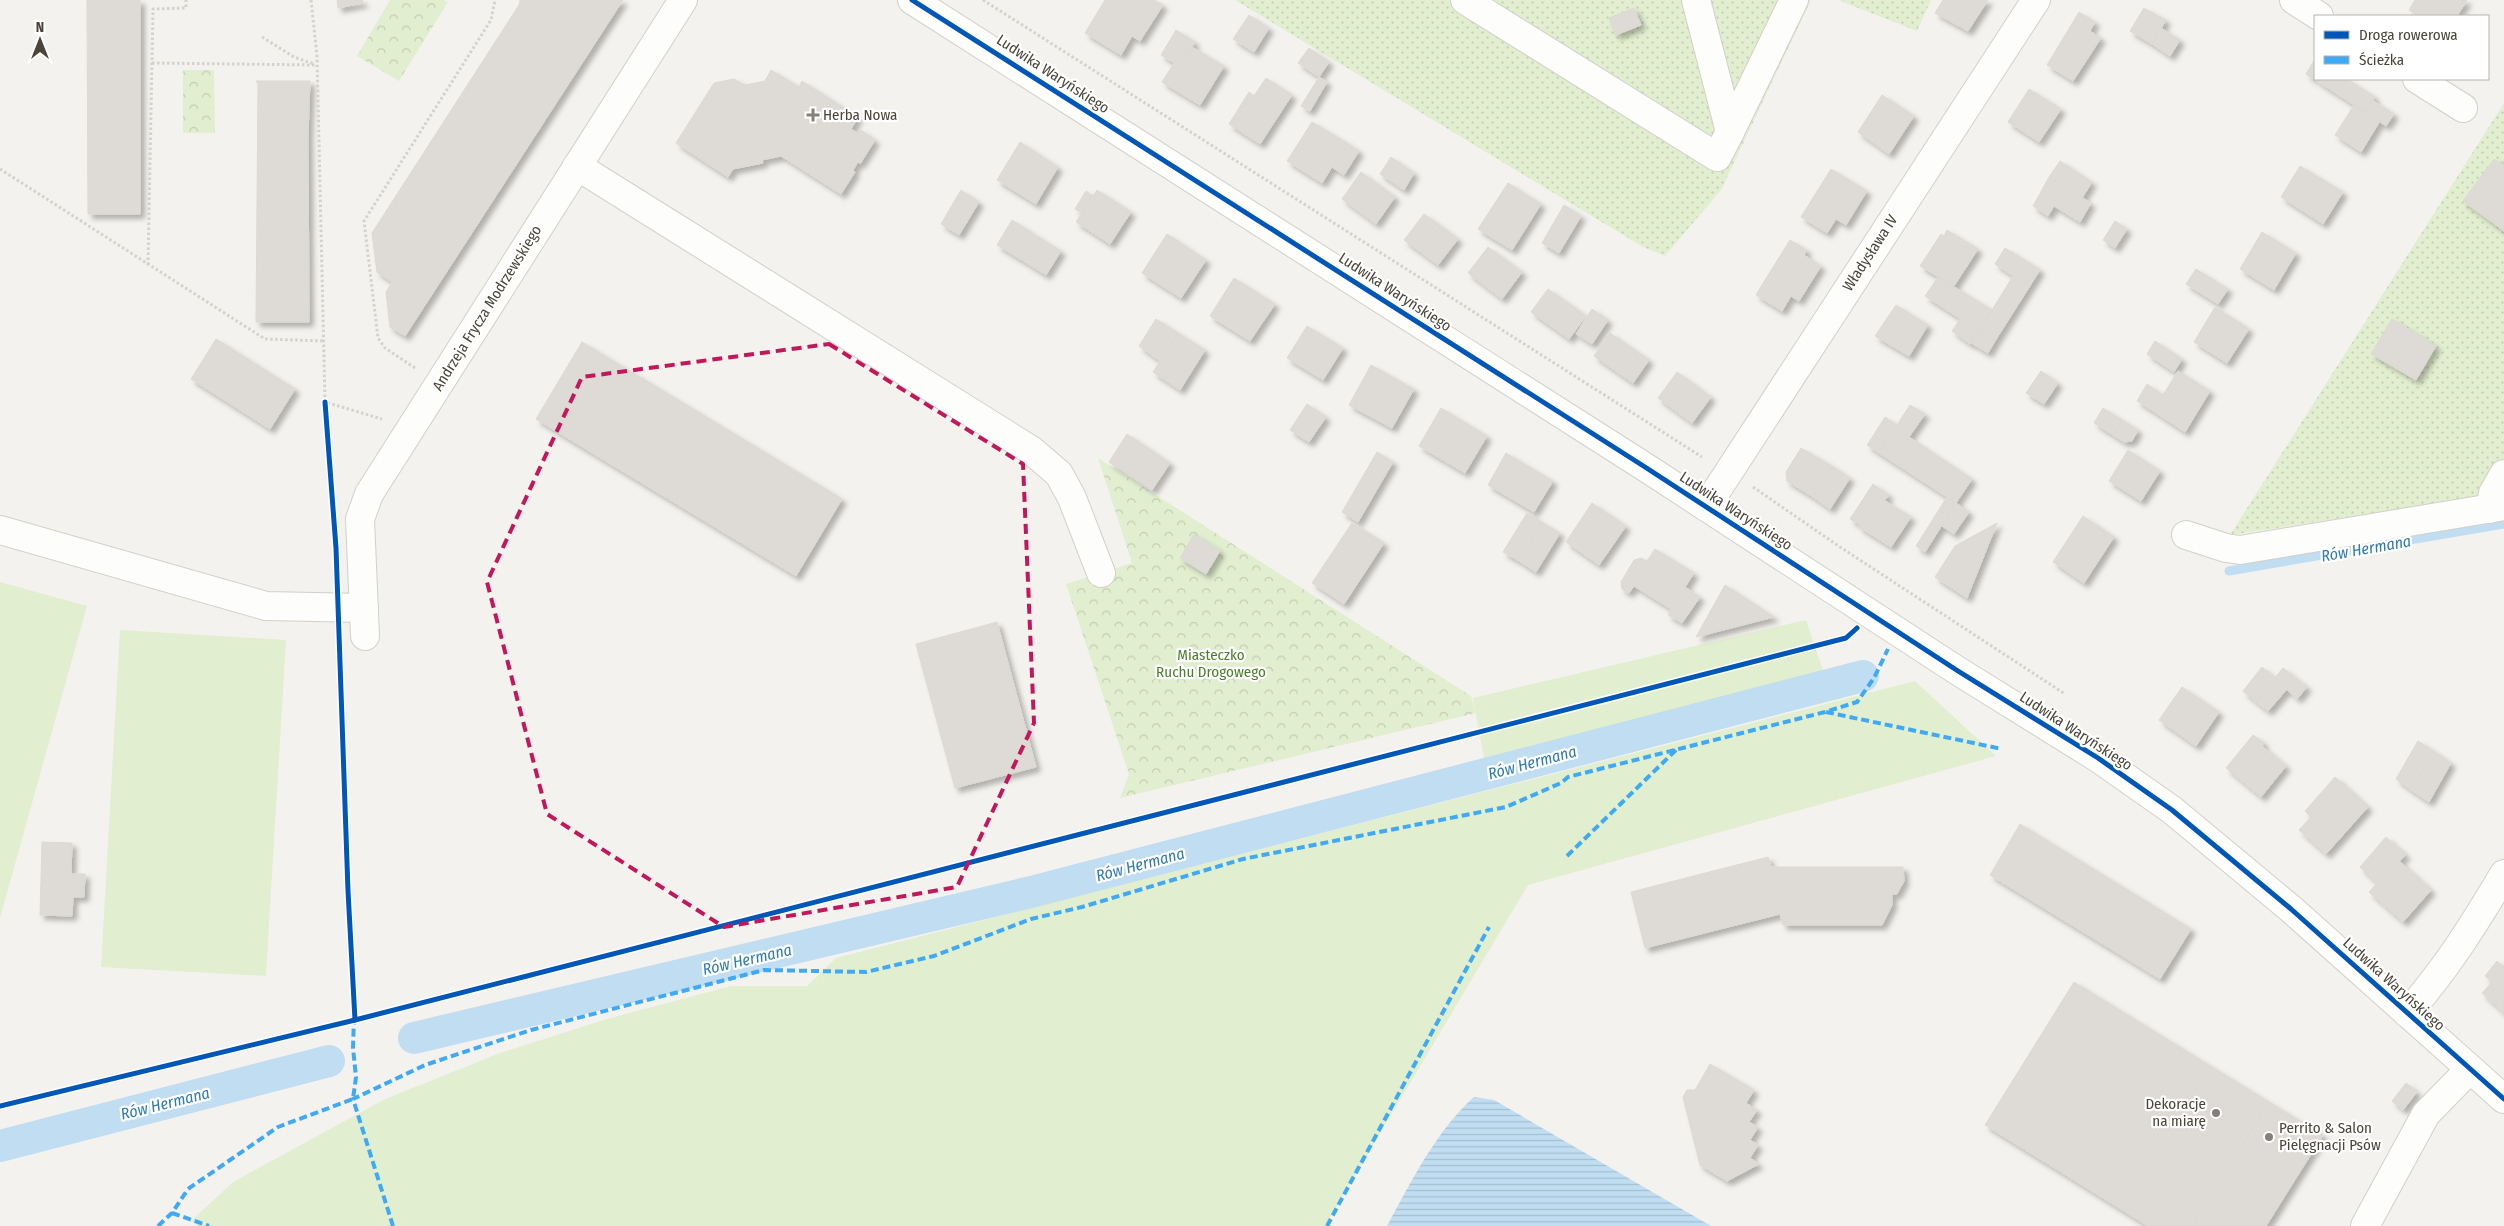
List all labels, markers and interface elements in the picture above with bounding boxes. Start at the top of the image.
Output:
north arrow [15,15,65,65]
legend [2314,15,2489,80]
text: N [36,19,44,36]
text: Droga rowerowa [2359,26,2458,44]
street label: Ludwika Waryńskiego [993,31,1113,117]
text: Ścieżka [2359,51,2404,69]
place label: Herba Nowa [823,106,897,124]
marker: Herba Nowa [807,109,819,121]
street label: Władysława IV [1839,211,1902,294]
street label: Andrzeja Frycza Modrzewskiego [429,222,546,394]
street label: Ludwika Waryńskiego [1335,249,1455,335]
street label: Ludwika Waryńskiego [1676,468,1796,554]
water label: Rów Hermana [2320,531,2412,566]
park label: Miasteczko Ruchu Drogowego [1156,646,1266,681]
street label: Ludwika Waryńskiego [2016,688,2136,774]
water label: Rów Hermana [1486,742,1578,783]
water label: Rów Hermana [1094,844,1186,885]
street label: Ludwika Waryńskiego [2339,934,2449,1035]
water label: Rów Hermana [701,940,794,979]
water label: Rów Hermana [119,1083,212,1124]
place label: Dekoracje na miarę [2145,1095,2206,1130]
marker: Dekoracje na miarę [2210,1107,2222,1119]
place label: Perrito & Salon Pielęgnacji Psów [2279,1119,2381,1154]
marker: Perrito & Salon Pielęgnacji Psów [2263,1131,2275,1143]

